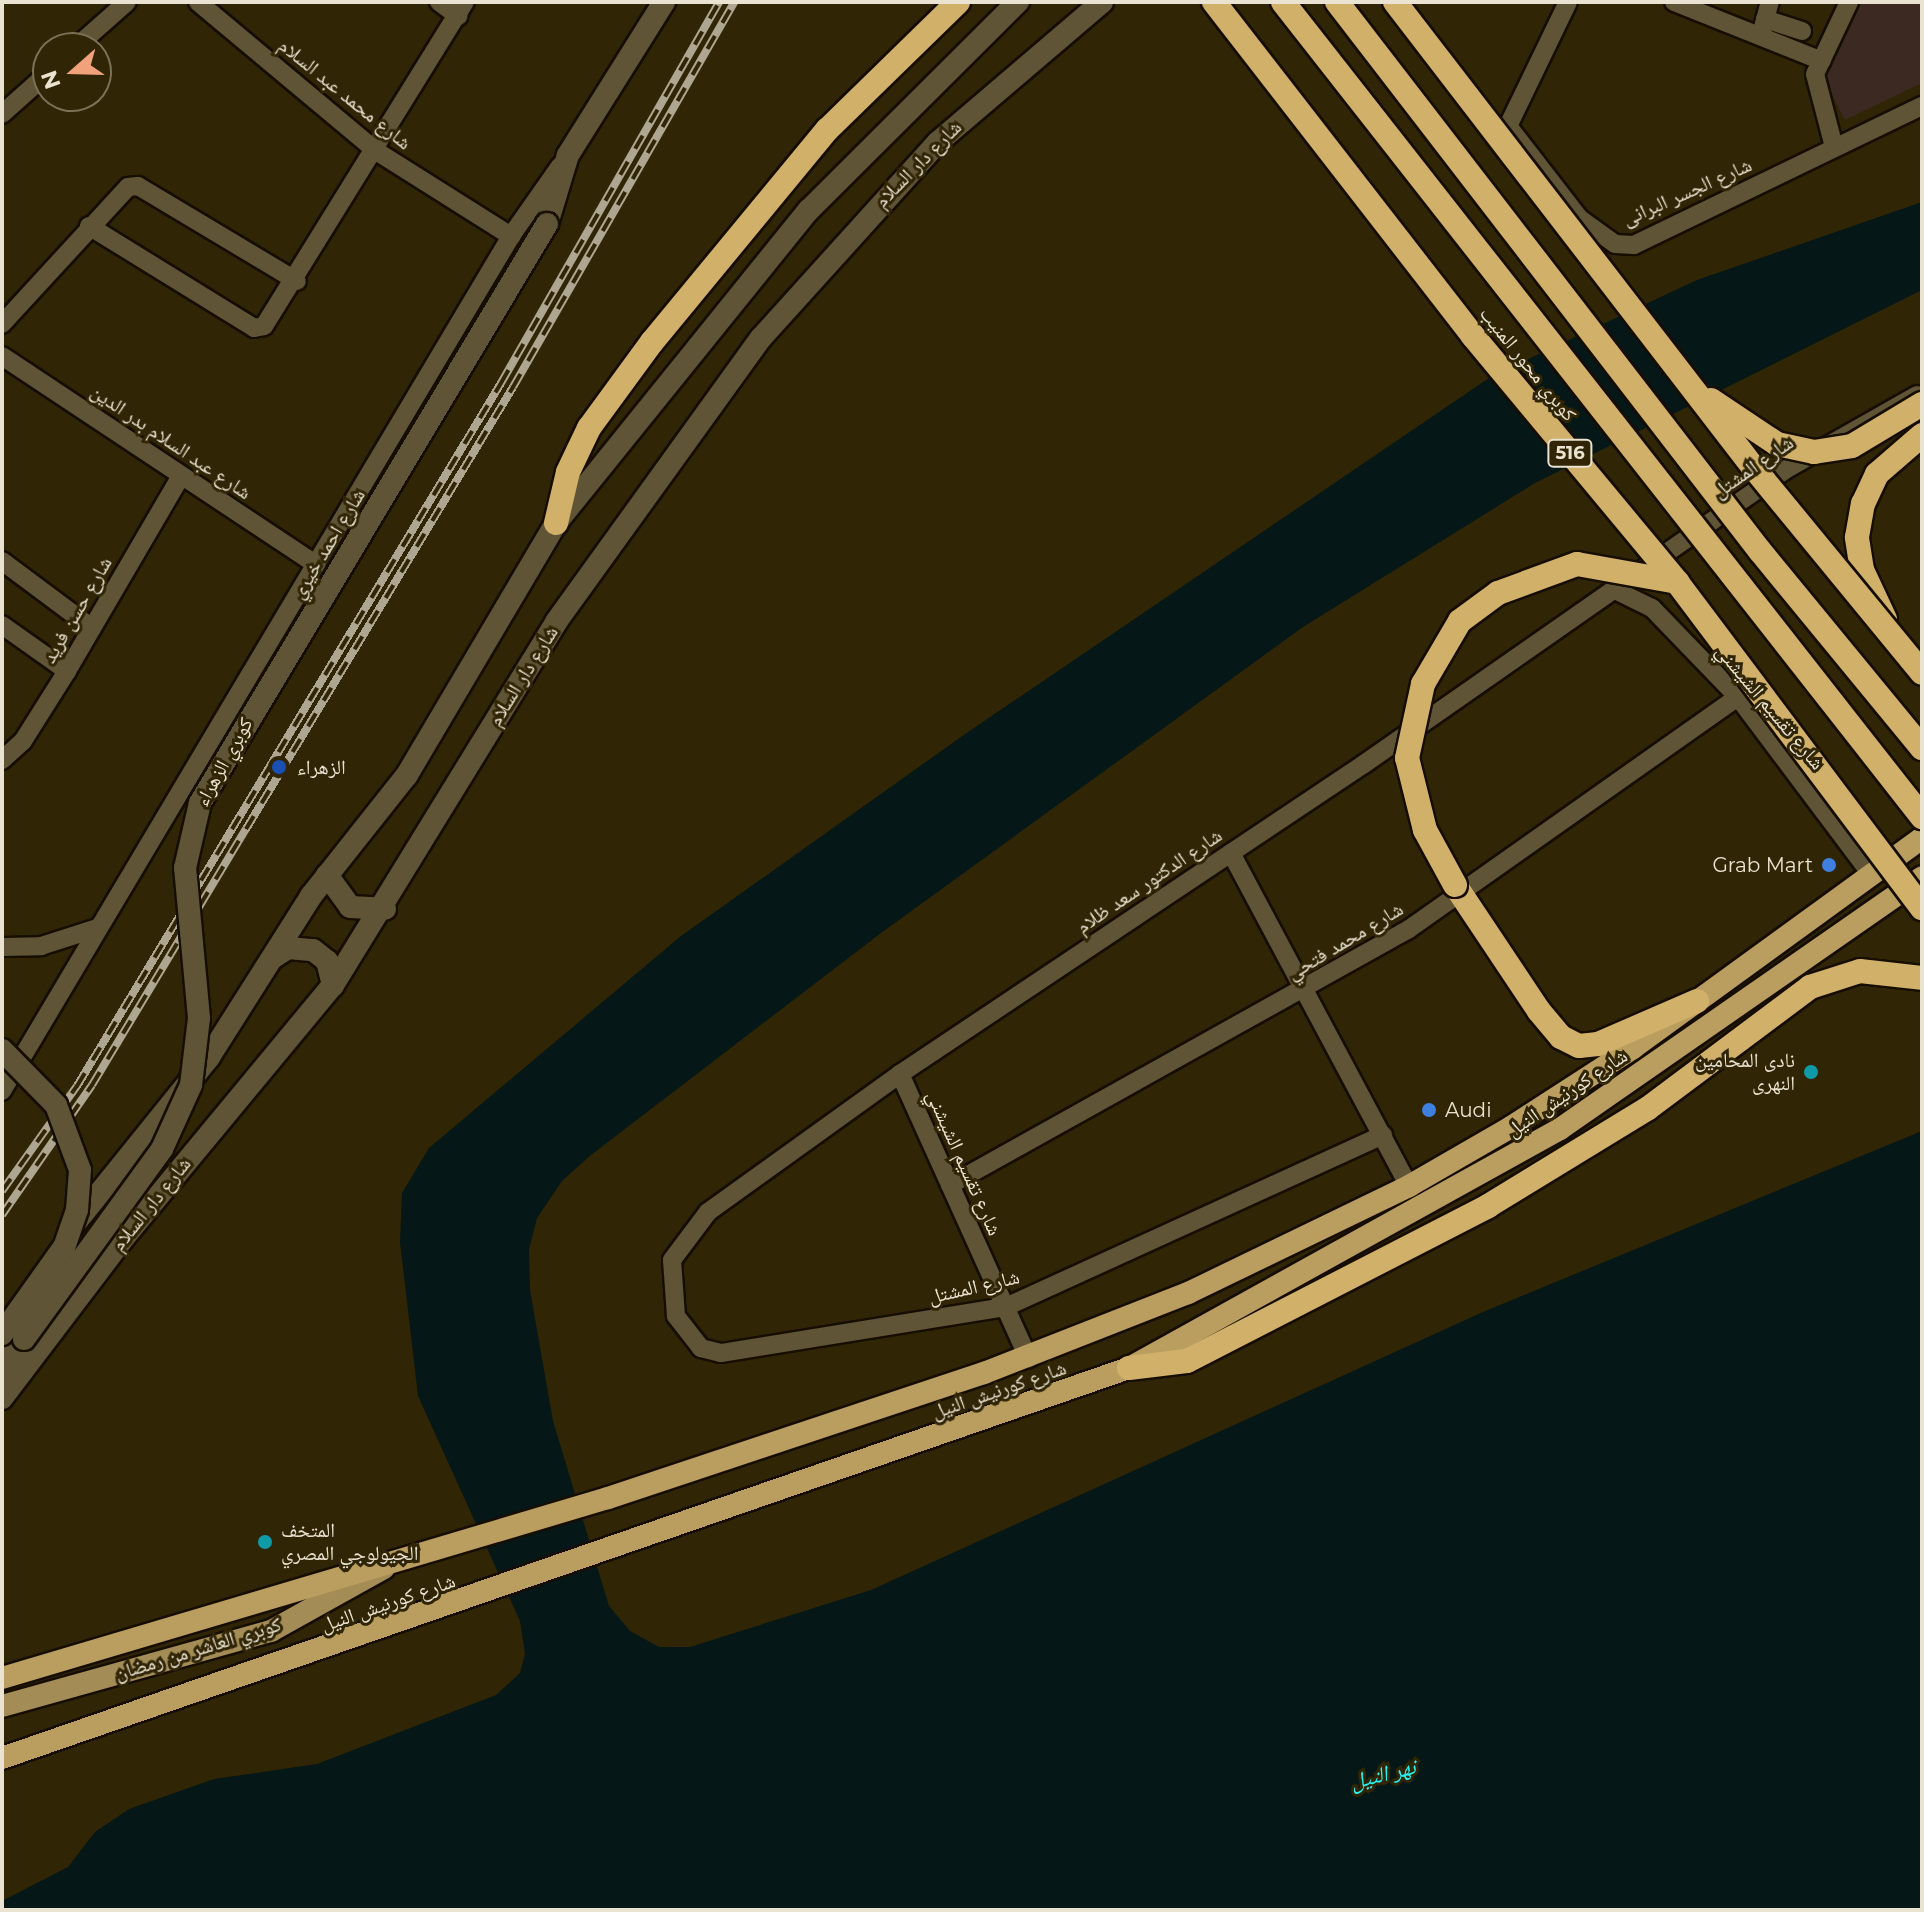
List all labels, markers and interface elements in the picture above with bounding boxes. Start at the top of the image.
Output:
north arrow [32,32,112,112]
street label: شارع محمد عبد السلام [274,33,416,155]
text: N [35,67,67,93]
street label: شارع دار السلام [869,115,967,213]
street label: شارع الجسر البرانى [1619,153,1755,231]
street label: كوبري محور المنيب [1475,302,1581,426]
street label: شارع عبد السلام بدر الدين [86,379,256,505]
street label: شارع المشتل [1708,431,1798,503]
road number: 516 [1546,439,1594,467]
street label: شارع احمد خيري [286,485,370,603]
street label: شارع حسن فريد [37,552,117,668]
street label: شارع دار السلام [483,622,563,730]
street label: شارع تقسيم الشيشني [1711,639,1829,775]
street label: كوبري الزهراء [190,713,258,811]
place label: الزهراء [297,755,346,779]
marker: الزهراء [268,756,290,778]
street label: شارع الدكتور سعد ظلام [1071,823,1227,939]
place label: Grab Mart [1712,853,1813,877]
marker: Grab Mart [1820,856,1838,874]
street label: شارع محمد فتحي [1283,897,1407,985]
street label: شارع كورنيش النيل [1502,1044,1632,1142]
place label: نادى المحامين النهرى [1695,1048,1795,1095]
marker: نادى المحامين النهرى [1802,1063,1820,1081]
street label: شارع تقسيم الشيشني [921,1087,1007,1239]
place label: Audi [1445,1098,1492,1122]
marker: Audi [1420,1101,1438,1119]
street label: شارع دار السلام [106,1152,196,1256]
street label: شارع المشتل [926,1265,1022,1309]
street label: شارع كورنيش النيل [929,1356,1069,1424]
place label: المتخف الجيولوجي المصري [281,1518,418,1565]
marker: المتخف الجيولوجي المصري [256,1533,274,1551]
street label: شارع كورنيش النيل [318,1569,458,1637]
street label: كوبري العاشر من رمضان [112,1612,284,1686]
water label: نهر النيل [1348,1753,1418,1795]

